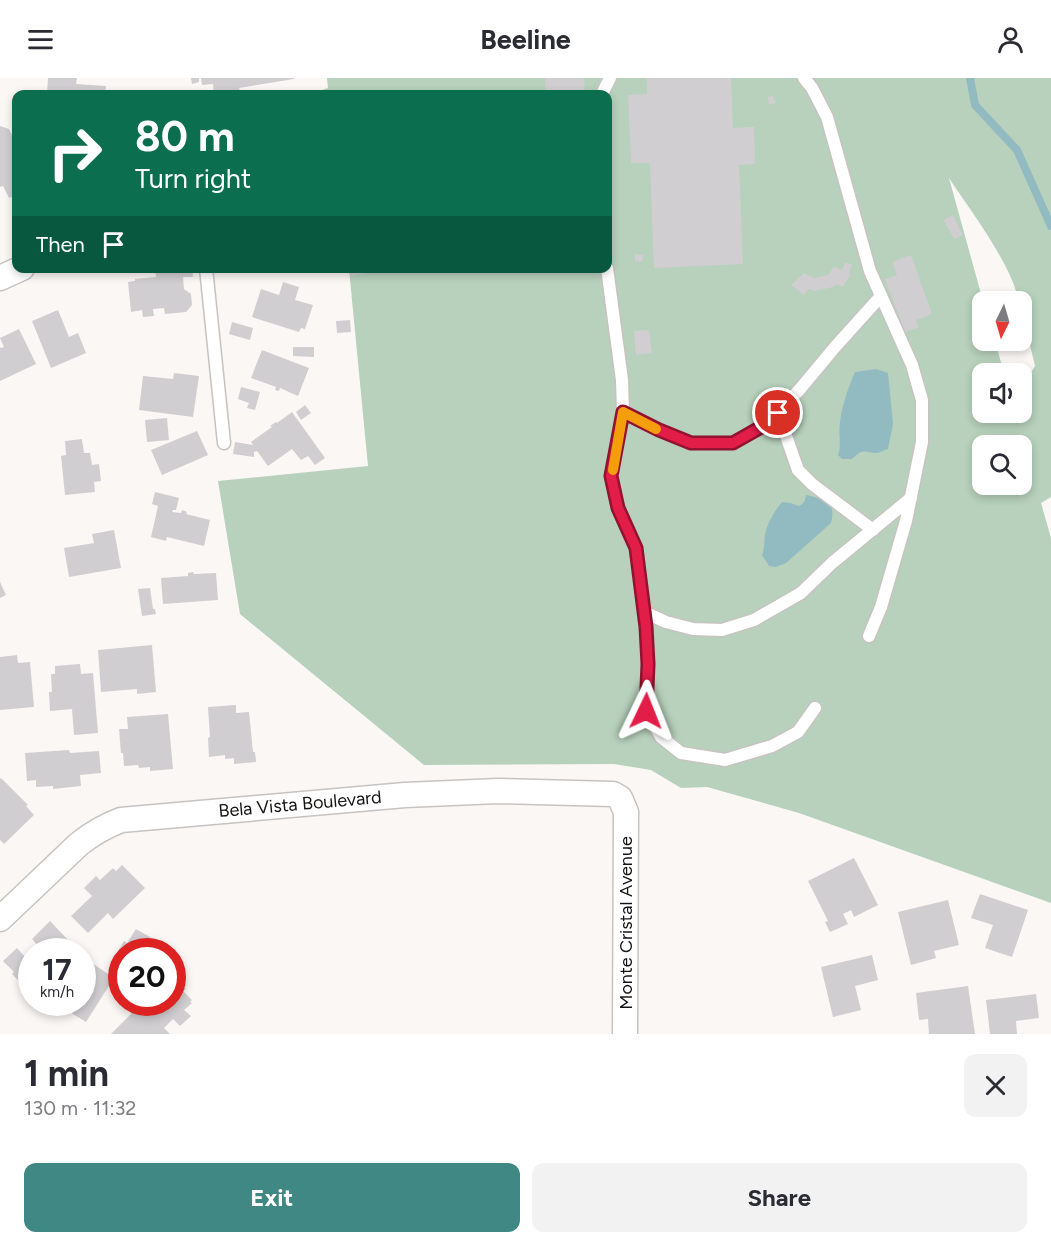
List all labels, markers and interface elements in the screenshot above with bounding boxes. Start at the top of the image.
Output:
icon: menu [24,23,57,56]
text: Beeline [480,23,571,56]
icon: person [994,23,1027,56]
text: 80 m [135,111,235,162]
icon: right [36,114,114,192]
text: Turn right [135,162,251,195]
icon: arrive [97,228,130,261]
text: Then [36,231,85,258]
north arrow [972,291,1032,351]
map controls [972,291,1032,495]
button: sound [972,363,1032,423]
pin [752,387,803,438]
icon: arrive [761,396,794,429]
button: search [972,435,1032,495]
position arrow [614,679,678,743]
street label: Bela Vista Boulevard [217,786,383,822]
street label: Monte Cristal Avenue [615,836,637,1010]
speed limit sign: 20 [108,938,186,1016]
text: 17 [42,951,72,988]
text: km/h [40,983,74,1001]
text: 1 min [24,1052,109,1095]
button: close [964,1054,1027,1117]
text: 130 m · 11:32 [24,1096,137,1120]
button: Exit [24,1163,520,1232]
button: Share [532,1163,1027,1232]

